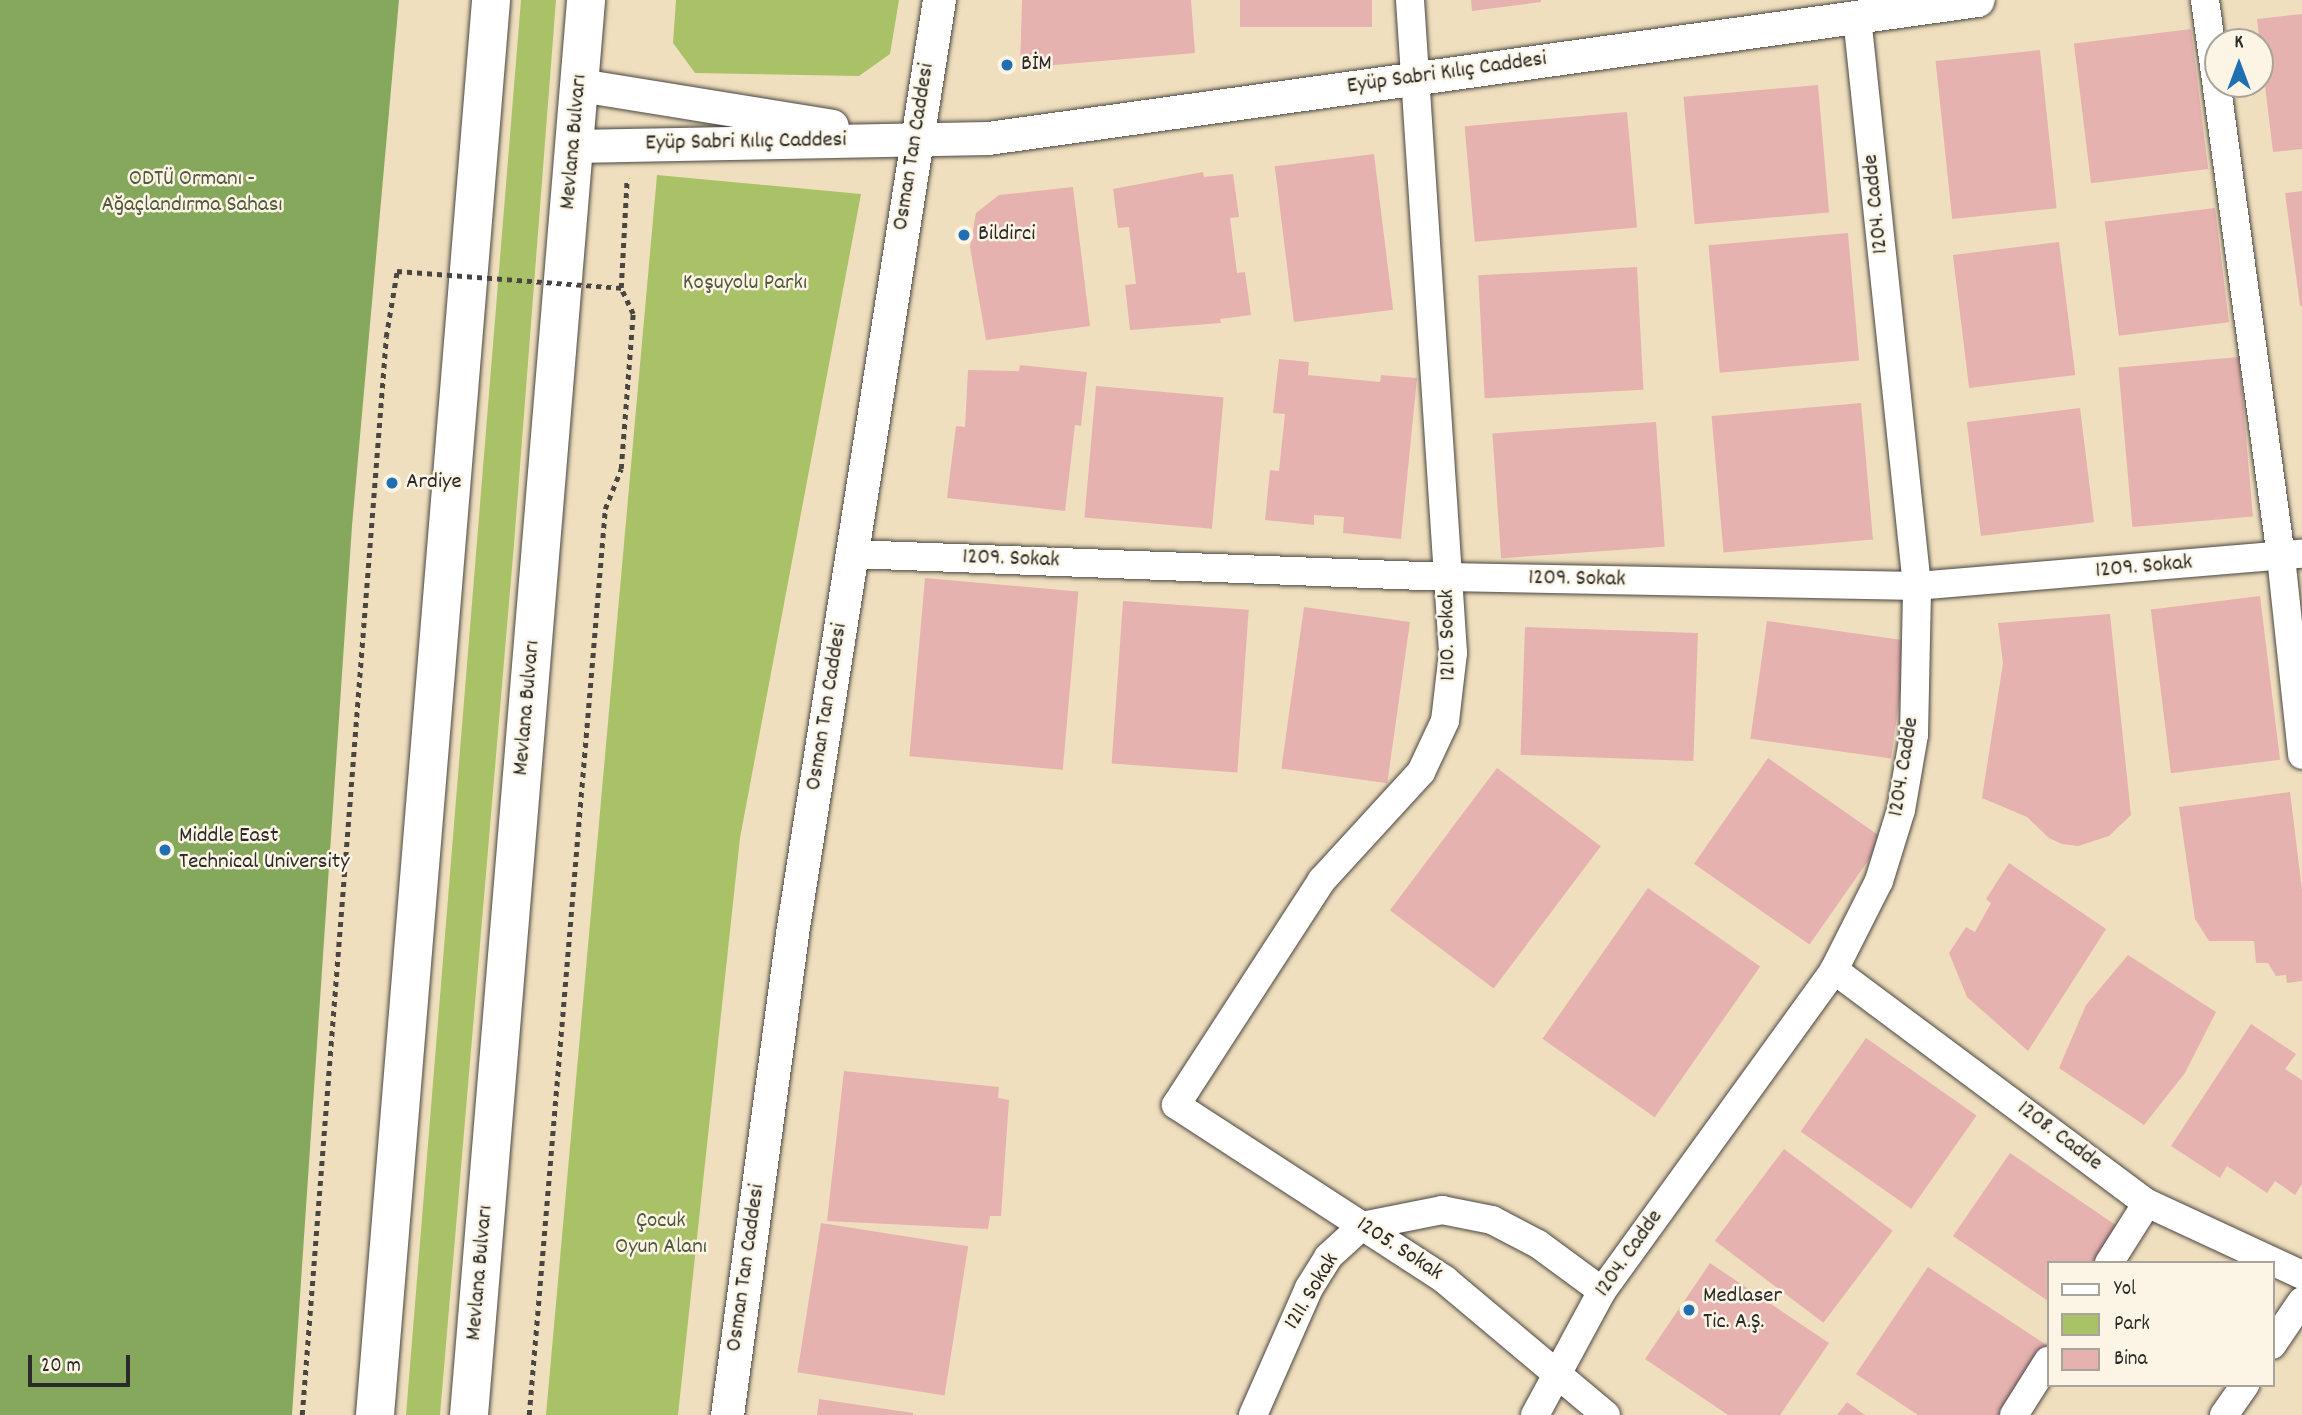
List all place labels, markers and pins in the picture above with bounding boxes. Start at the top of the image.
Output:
place label: BİM [1021,51,1052,79]
marker: BİM [999,57,1015,73]
place label: Bildirci [978,221,1036,249]
marker: Bildirci [956,227,972,243]
place label: Ardiye [406,469,462,497]
marker: Ardiye [384,475,400,491]
place label: Middle East Technical University [179,823,350,877]
marker: Middle East Technical University [157,842,173,858]
place label: Medlaser Tic. A.Ş. [1703,1283,1782,1337]
marker: Medlaser Tic. A.Ş. [1681,1302,1697,1318]

